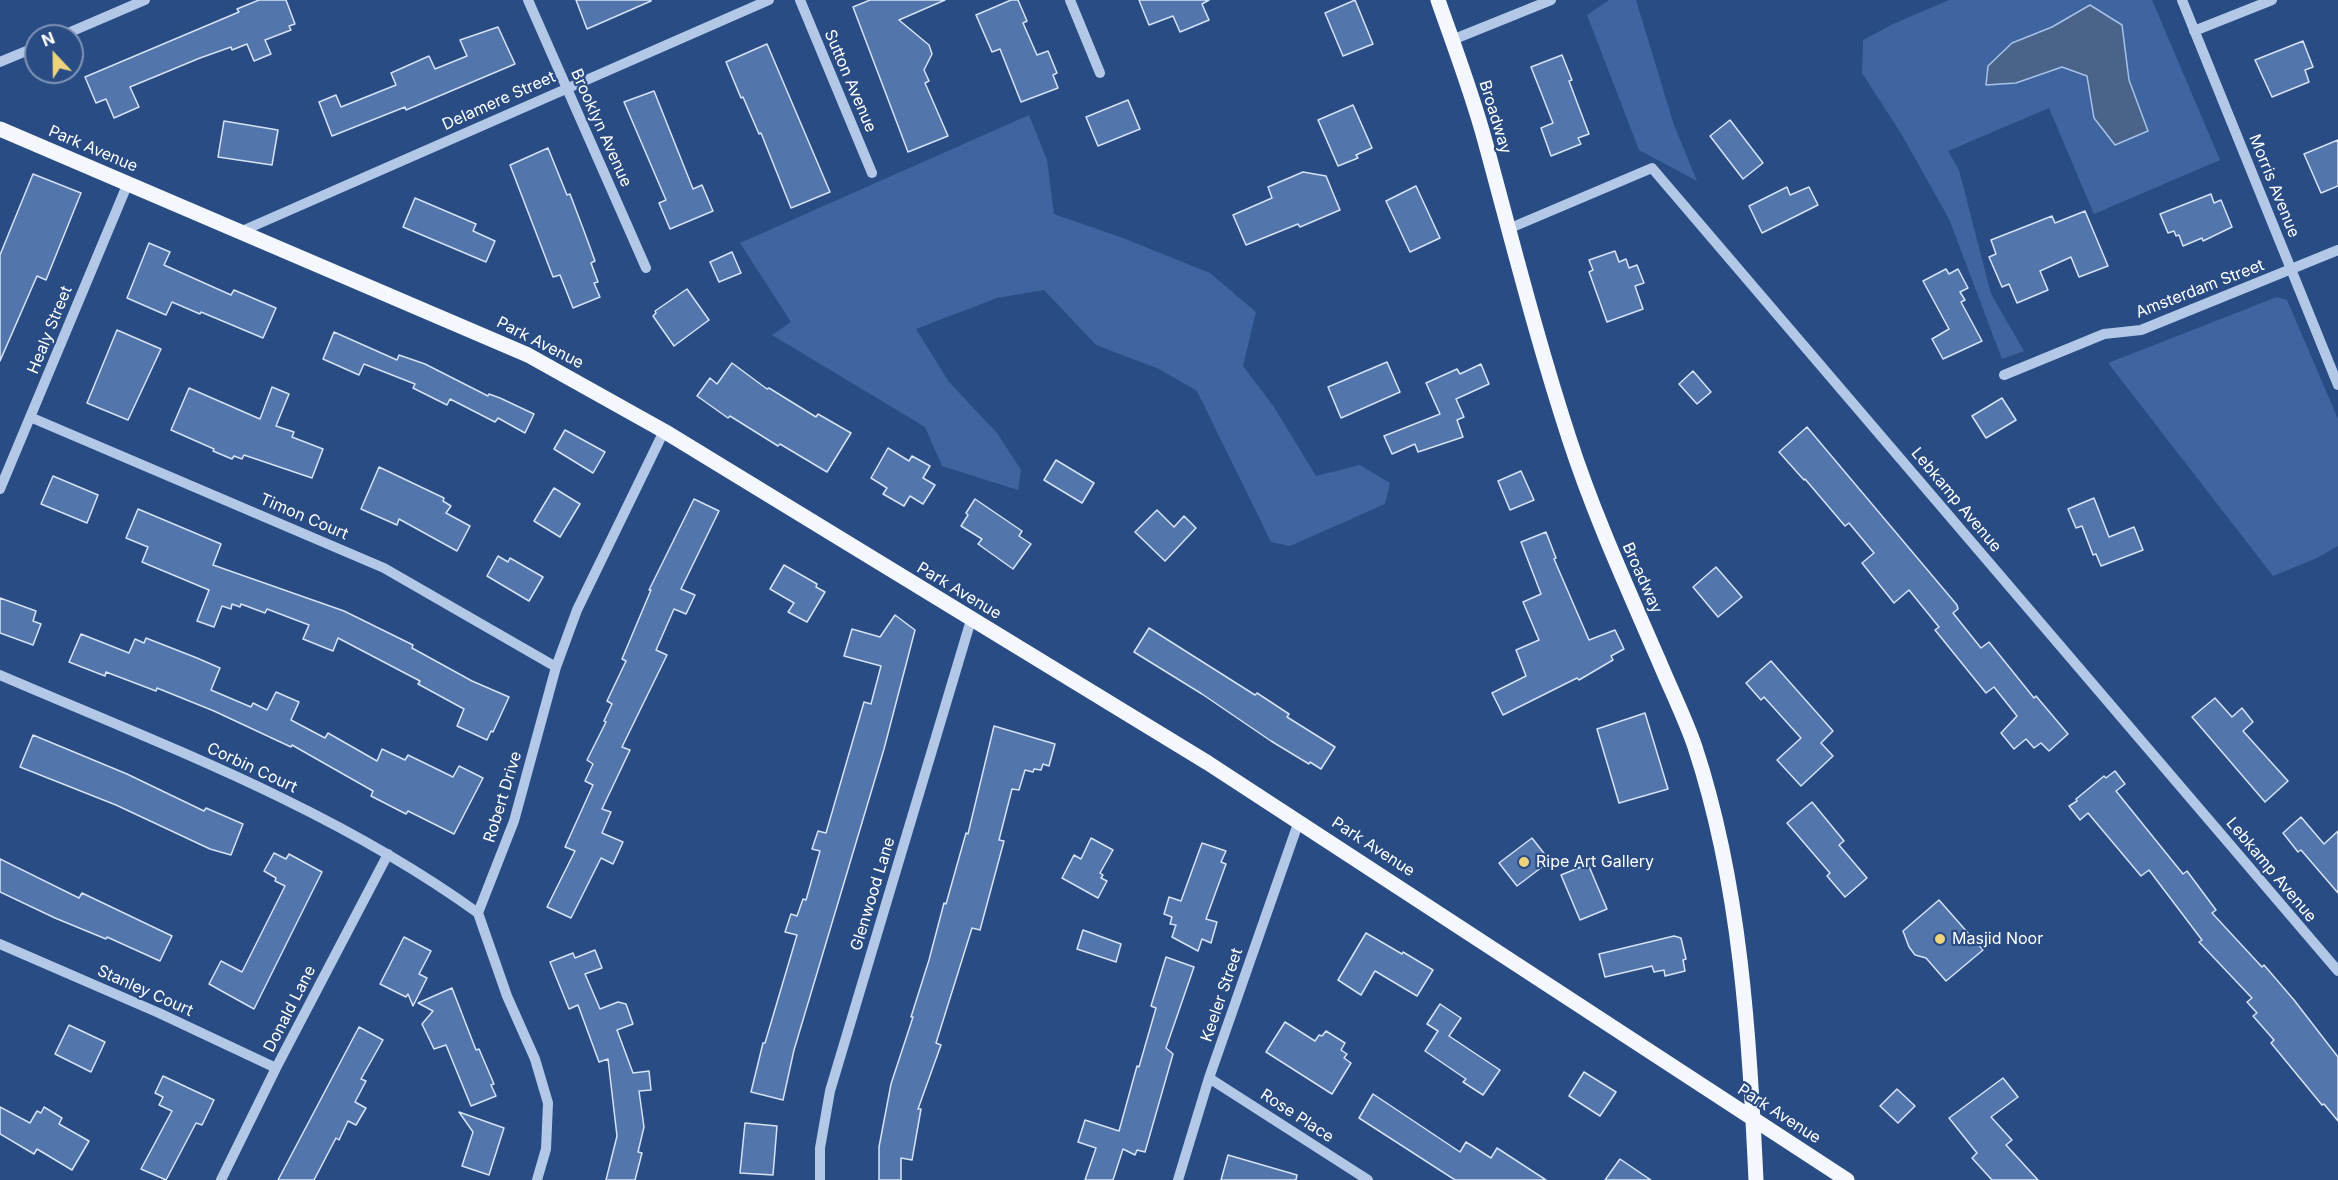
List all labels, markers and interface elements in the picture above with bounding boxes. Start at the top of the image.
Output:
north arrow [24,24,84,84]
street label: Sutton Avenue [820,27,880,135]
text: N [39,28,57,51]
street label: Brooklyn Avenue [566,66,636,190]
street label: Delamere Street [439,67,559,135]
street label: Broadway [1475,78,1515,156]
street label: Park Avenue [46,122,140,176]
street label: Morris Avenue [2245,132,2303,240]
street label: Amsterdam Street [2133,256,2267,322]
street label: Healy Street [24,283,76,377]
street label: Park Avenue [493,313,587,373]
street label: Lebkamp Avenue [1907,444,2005,556]
street label: Timon Court [257,490,351,544]
street label: Broadway [1618,540,1666,616]
street label: Park Avenue [913,558,1005,624]
street label: Corbin Court [204,739,300,797]
street label: Robert Drive [480,749,526,845]
street label: Park Avenue [1328,813,1418,881]
street label: Lebkamp Avenue [2222,814,2320,926]
street label: Glenwood Lane [847,835,899,953]
place label: Ripe Art Gallery [1536,852,1654,872]
marker: Ripe Art Gallery [1517,855,1531,869]
place label: Masjid Noor [1952,929,2043,949]
marker: Masjid Noor [1933,932,1947,946]
street label: Keeler Street [1197,946,1247,1044]
street label: Stanley Court [94,961,196,1021]
street label: Donald Lane [260,963,320,1055]
street label: Park Avenue [1734,1080,1824,1148]
street label: Rose Place [1257,1085,1337,1147]

